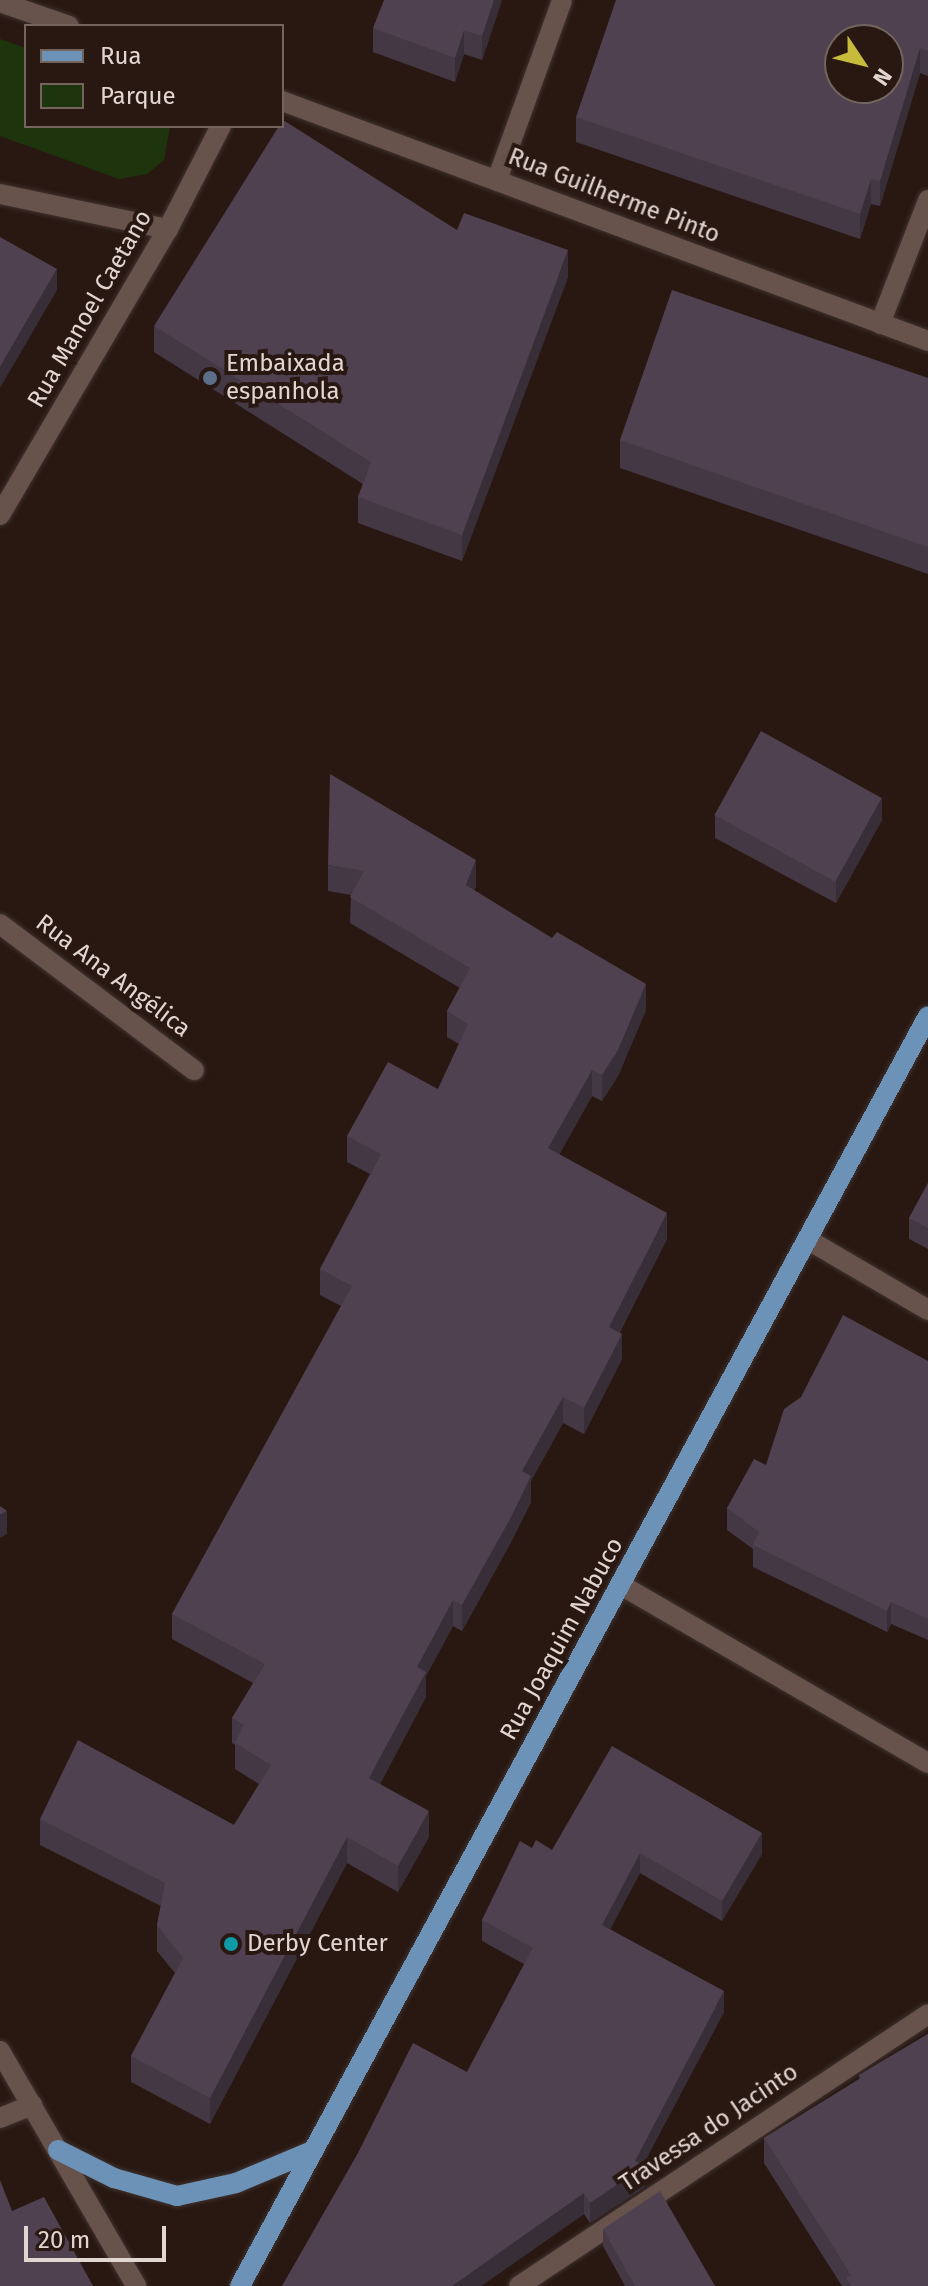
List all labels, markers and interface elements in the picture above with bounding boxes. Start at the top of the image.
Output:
legend [24,24,284,128]
north arrow [824,24,904,104]
text: Rua [100,42,142,70]
text: N [867,63,898,91]
text: Parque [100,82,176,110]
street label: Rua Guilherme Pinto [504,142,724,250]
street label: Rua Manoel Caetano [22,205,158,413]
place label: Embaixada espanhola [226,350,345,406]
marker: Embaixada espanhola [201,369,219,387]
street label: Rua Ana Angélica [30,908,196,1044]
street label: Rua Joaquim Nabuco [494,1533,630,1745]
place label: Derby Center [247,1930,388,1958]
marker: Derby Center [222,1935,240,1953]
street label: Travessa do Jacinto [614,2058,804,2198]
scale bar [28,2210,170,2260]
text: 20 m [38,2226,90,2254]

